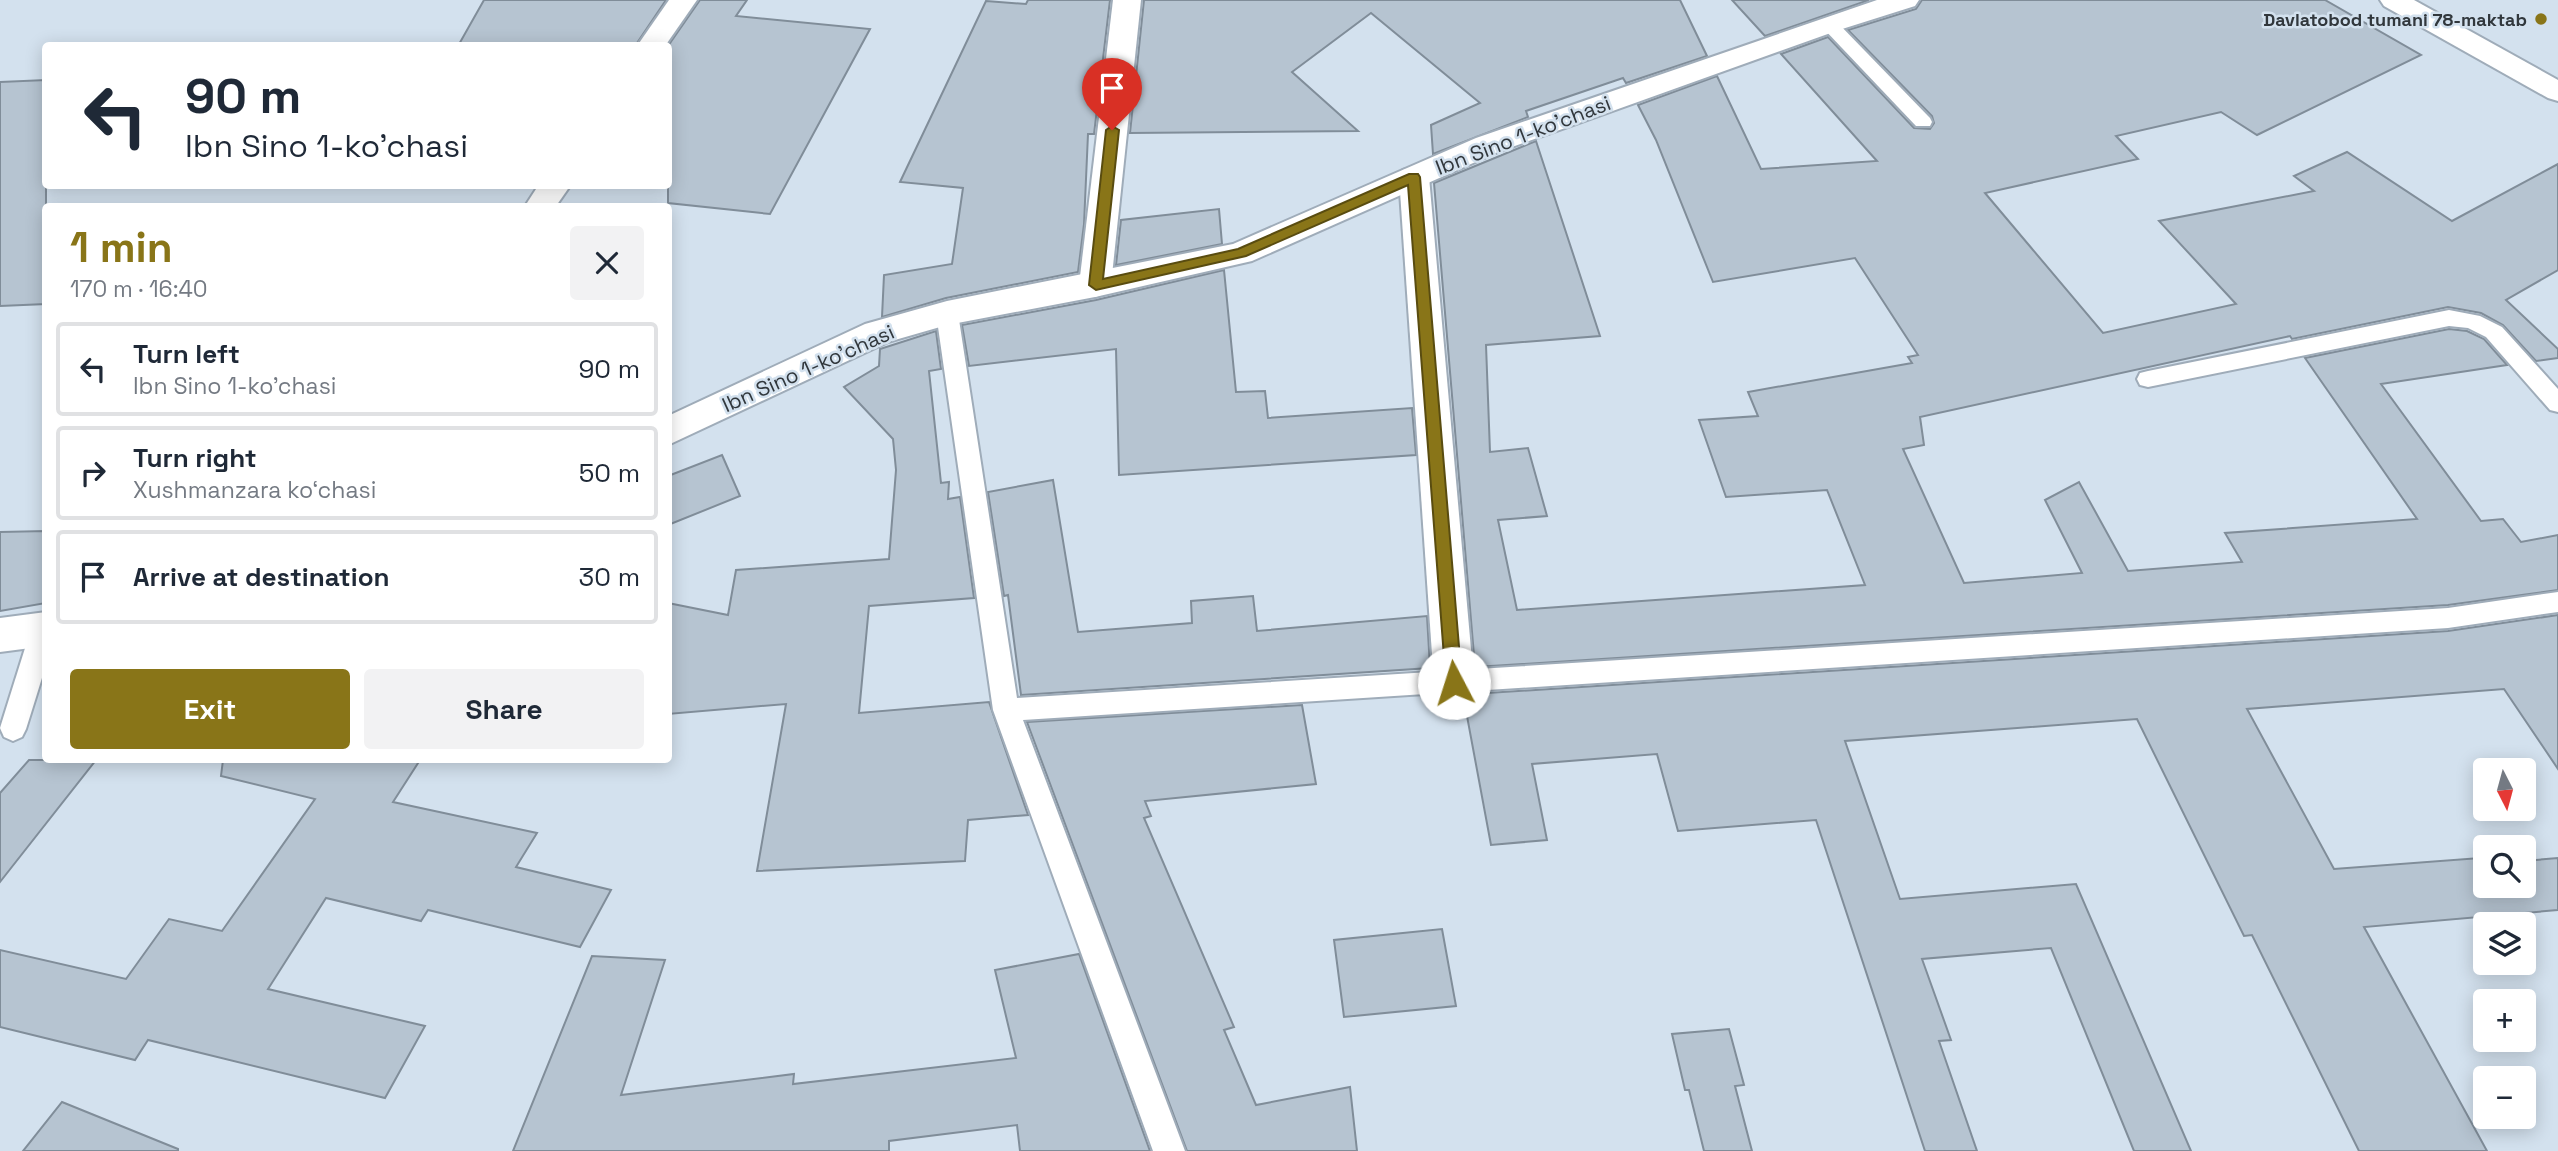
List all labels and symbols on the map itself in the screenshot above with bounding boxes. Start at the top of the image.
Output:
place label: Davlatobod tumani 78-maktab [2263,8,2527,31]
marker: Davlatobod tumani 78-maktab [2533,11,2549,27]
pin [1082,58,1142,130]
street label: Ibn Sino 1-koʼchasi [1431,89,1615,181]
street label: Ibn Sino 1-koʼchasi [718,318,898,418]
position arrow [1417,646,1491,720]
north arrow [2473,758,2536,821]

